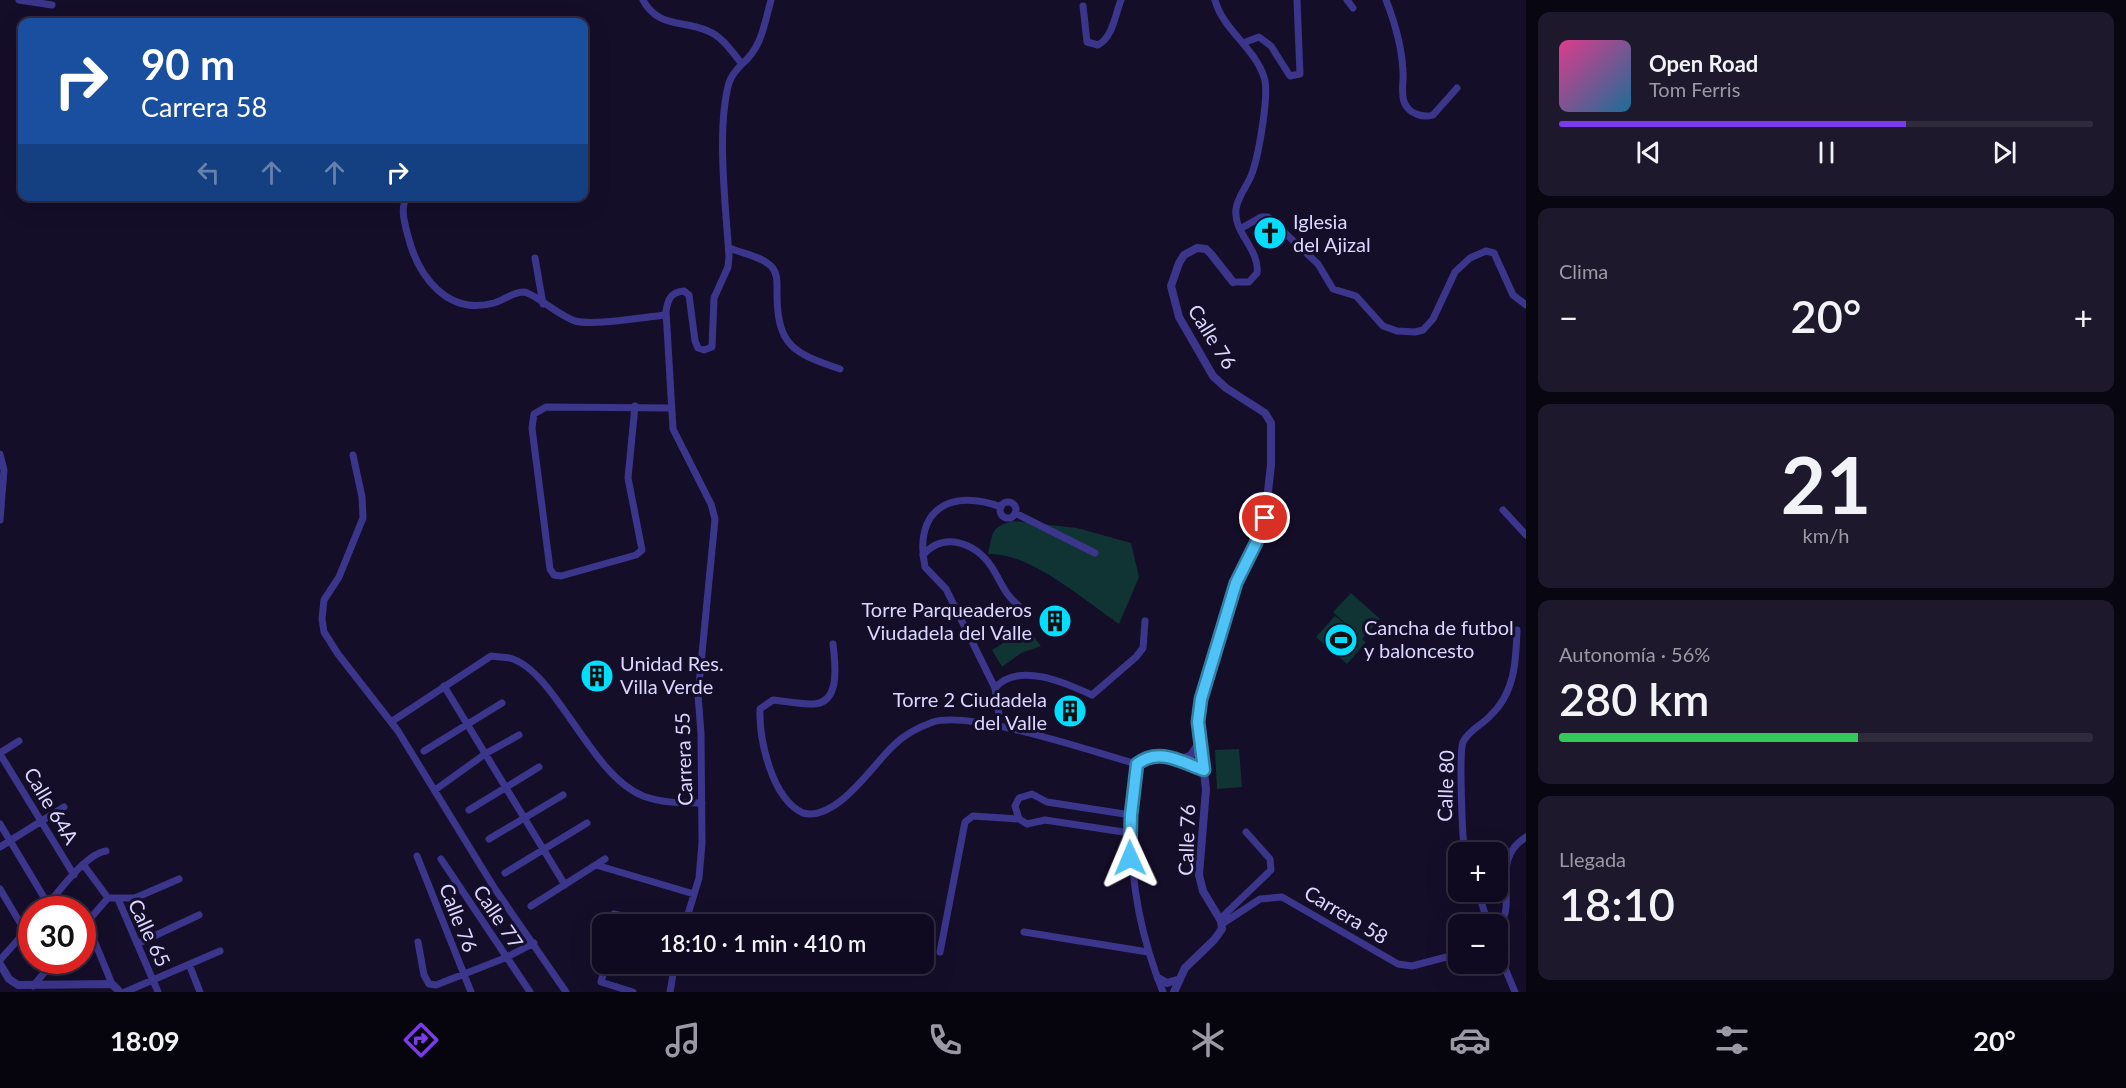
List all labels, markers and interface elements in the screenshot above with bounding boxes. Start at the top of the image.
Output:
text: 90 m [141,39,235,89]
icon: right [42,42,120,120]
text: Open Road [1649,50,1758,77]
text: Tom Ferris [1649,77,1740,101]
text: Carrera 58 [141,90,267,123]
icon: previous [1632,136,1665,169]
icon: pause [1810,136,1843,169]
icon: next [1988,136,2021,169]
icon: left [192,156,225,189]
icon: ahead [255,156,288,189]
icon: ahead [318,156,351,189]
icon: right [381,156,414,189]
place label: Iglesia del Ajizal [1293,209,1371,256]
church icon: Iglesia del Ajizal [1252,215,1288,251]
text: Clima [1559,259,1608,283]
text: 20° [1791,289,1861,343]
text: − [1559,297,1578,337]
text: + [2074,297,2093,337]
street label: Calle 76 [1184,300,1242,373]
text: 21 [1781,437,1871,531]
pin [1239,492,1290,543]
icon: arrive [1248,501,1281,534]
text: km/h [1803,523,1849,547]
place label: Torre Parqueaderos Viudadela del Valle [861,597,1032,644]
building icon: Torre Parqueaderos Viudadela del Valle [1037,603,1073,639]
place label: Cancha de futbol y baloncesto [1364,615,1514,662]
sports icon: Cancha de futbol y baloncesto [1323,622,1359,658]
text: Autonomía · 56% [1559,642,1710,666]
place label: Unidad Res. Villa Verde [620,651,724,698]
building icon: Unidad Res. Villa Verde [579,658,615,694]
text: 280 km [1559,672,1709,726]
place label: Torre 2 Ciudadela del Valle [893,687,1047,734]
building icon: Torre 2 Ciudadela del Valle [1052,693,1088,729]
street label: Carrera 55 [669,712,697,806]
street label: Calle 80 [1432,750,1458,822]
street label: Calle 64A [20,763,84,849]
street label: Calle 76 [1173,804,1199,876]
position arrow [1098,826,1162,890]
map controls [1448,842,1508,974]
button: + [1448,842,1508,902]
text: Llegada [1559,847,1626,871]
text: 18:10 [1559,877,1675,931]
street label: Calle 76 [435,880,483,955]
street label: Calle 77 [469,880,529,953]
street label: Carrera 58 [1300,880,1393,948]
street label: Calle 65 [124,895,176,970]
speed limit sign: 30 [18,896,96,974]
button: − [1448,914,1508,974]
text: 18:10 · 1 min · 410 m [660,930,866,957]
icon: directions [400,1019,442,1061]
icon: music [662,1019,704,1061]
icon: phone [924,1019,966,1061]
icon: climate [1187,1019,1229,1061]
icon: car [1449,1019,1491,1061]
icon: filters [1711,1019,1753,1061]
text: 18:09 [110,1024,180,1057]
text: 20° [1973,1024,2016,1057]

